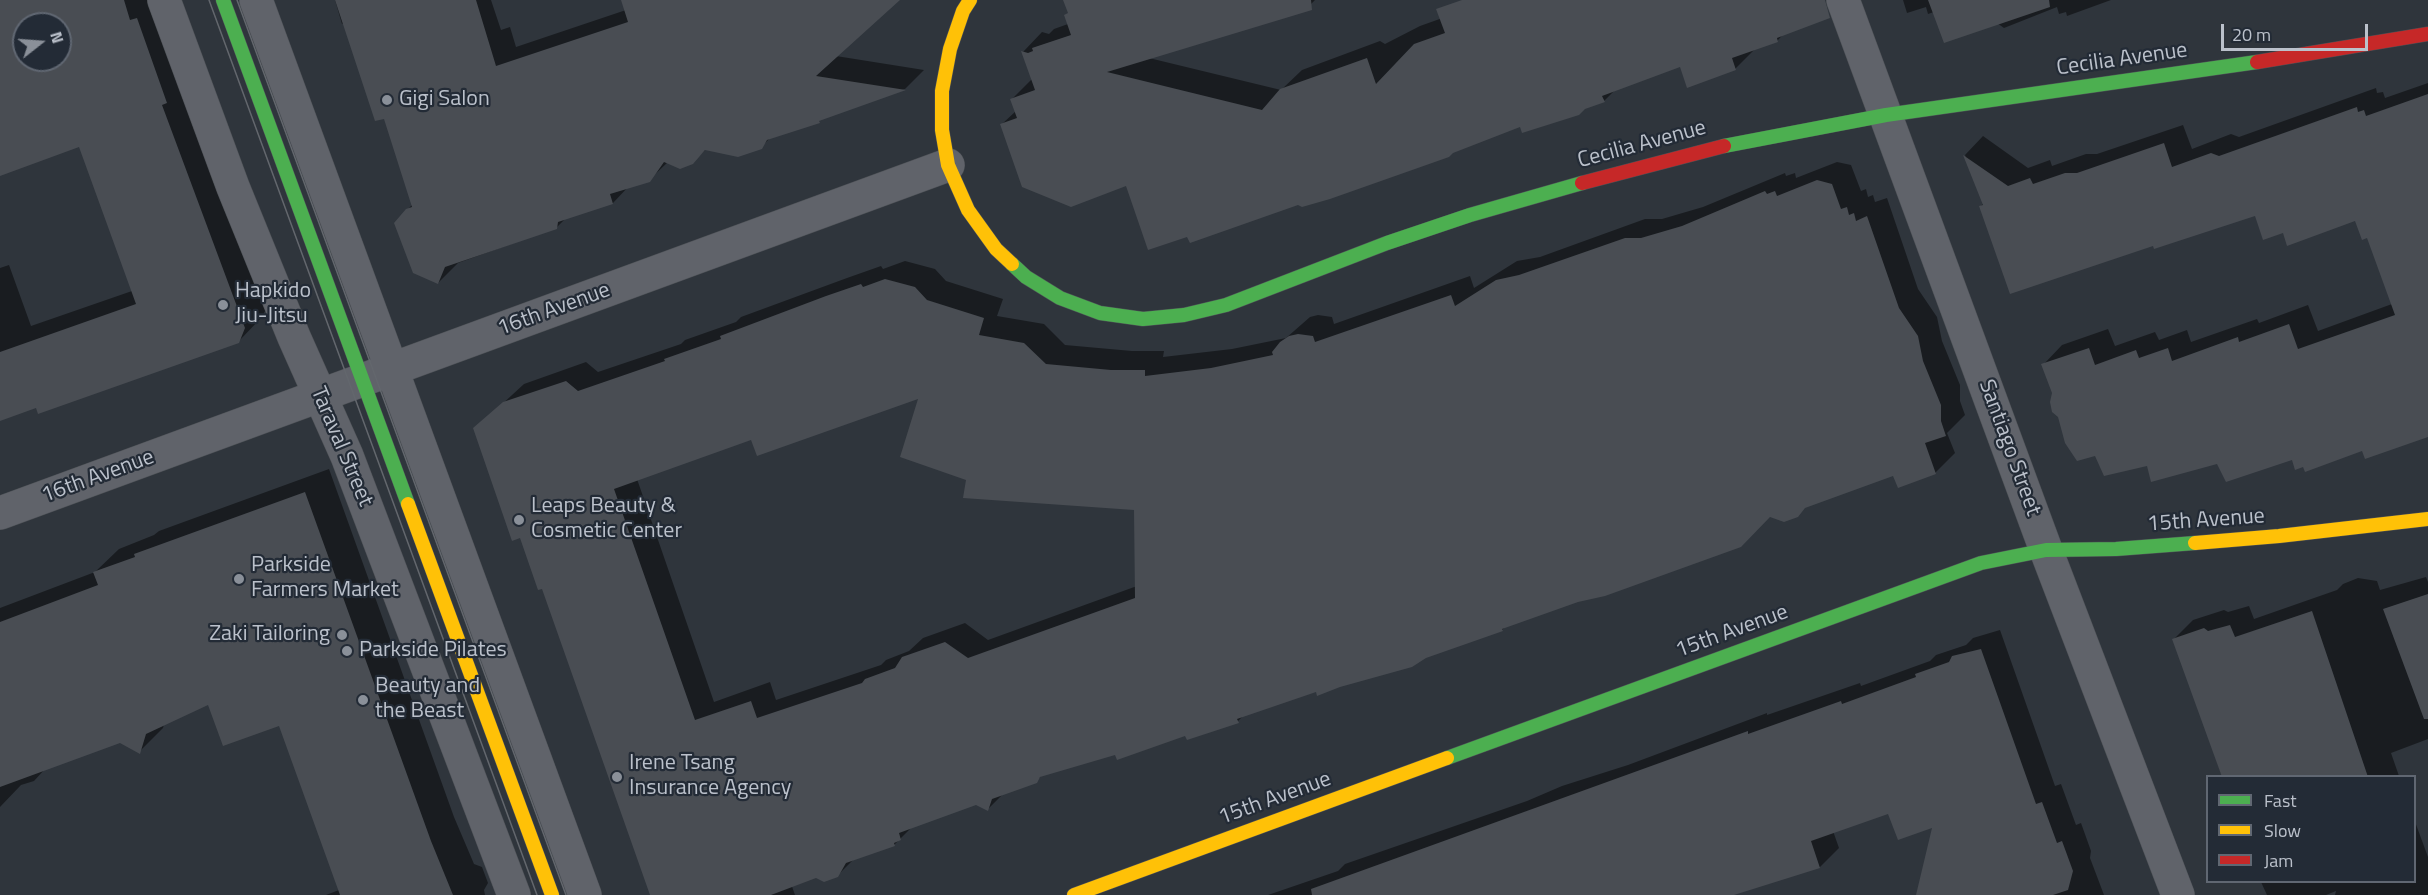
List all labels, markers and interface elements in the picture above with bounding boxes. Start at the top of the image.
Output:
north arrow [12,12,72,72]
scale bar [2224,12,2371,50]
text: 20 m [2232,21,2271,48]
text: N [44,29,70,46]
street label: Cecilia Avenue [2055,38,2189,82]
place label: Gigi Salon [399,87,490,113]
marker: Gigi Salon [380,93,394,107]
street label: Cecilia Avenue [1575,115,1709,175]
street label: 16th Avenue [494,277,614,343]
place label: Hapkido Jiu-Jitsu [235,279,311,330]
marker: Hapkido Jiu-Jitsu [216,298,230,312]
street label: Santiago Street [1972,376,2046,520]
street label: Taraval Street [304,383,378,511]
street label: 16th Avenue [38,444,158,510]
place label: Leaps Beauty & Cosmetic Center [531,494,682,546]
street label: 15th Avenue [2146,504,2266,538]
marker: Leaps Beauty & Cosmetic Center [512,513,526,527]
place label: Parkside Farmers Market [251,553,399,604]
marker: Parkside Farmers Market [232,572,246,586]
street label: 15th Avenue [1672,599,1792,665]
place label: Zaki Tailoring [209,622,330,648]
marker: Zaki Tailoring [335,628,349,642]
place label: Parkside Pilates [359,638,507,664]
marker: Parkside Pilates [340,644,354,658]
place label: Beauty and the Beast [375,674,480,726]
marker: Beauty and the Beast [356,693,370,707]
place label: Irene Tsang Insurance Agency [629,751,791,802]
street label: 15th Avenue [1215,766,1335,832]
marker: Irene Tsang Insurance Agency [610,770,624,784]
legend [2206,775,2416,883]
text: Fast [2264,787,2297,814]
text: Slow [2264,817,2301,844]
text: Jam [2264,847,2293,874]

